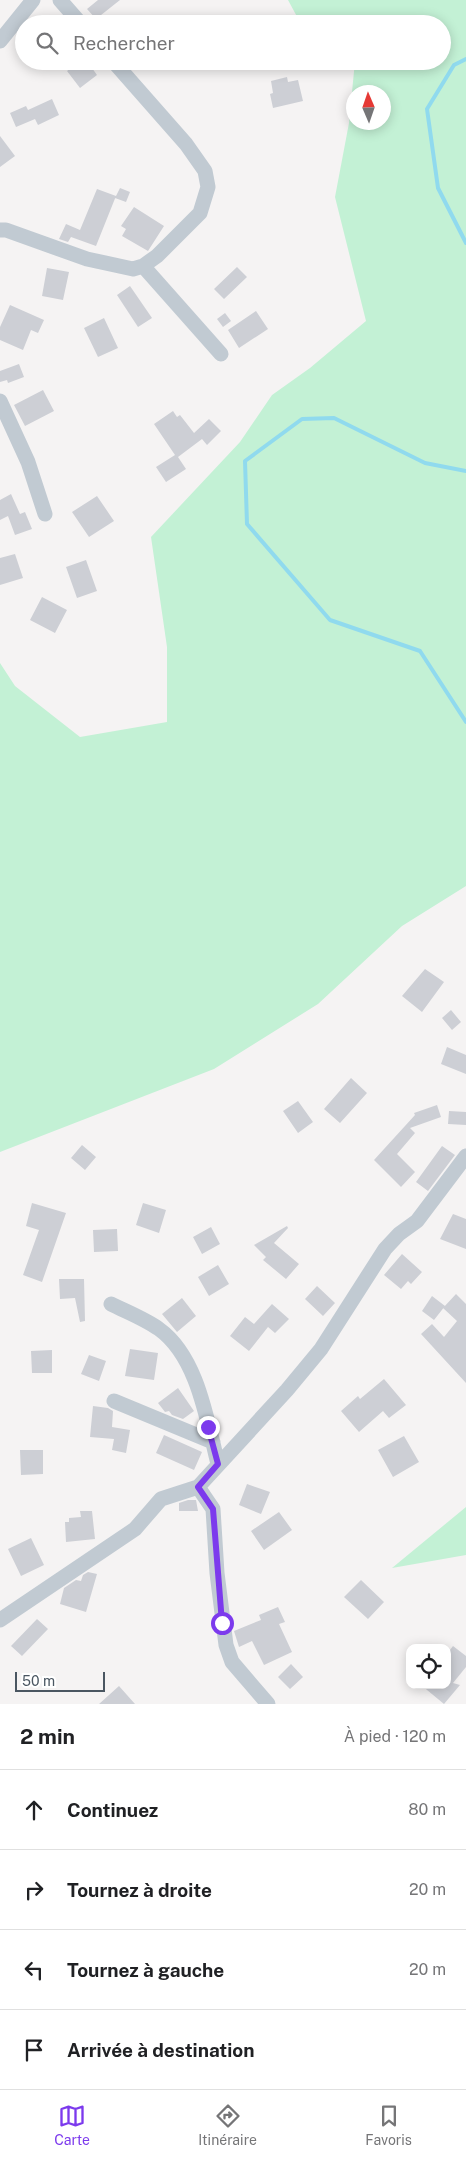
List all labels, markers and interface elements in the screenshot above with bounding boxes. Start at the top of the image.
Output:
search box [15,15,451,70]
icon: search [33,29,61,57]
text: Rechercher [73,32,175,54]
north arrow [346,85,391,130]
route end [197,1416,220,1439]
route start [211,1612,234,1635]
map controls [406,1644,451,1689]
button: locate [406,1644,451,1689]
scale bar [15,1669,105,1692]
text: 50 m [22,1673,55,1689]
text: 2 min [20,1724,75,1749]
text: À pied · 120 m [344,1727,446,1746]
icon: ahead [20,1796,48,1824]
text: Continuez [67,1799,158,1821]
text: 80 m [408,1800,446,1819]
icon: right [20,1876,48,1904]
text: Tournez à droite [67,1879,212,1901]
text: 20 m [409,1880,446,1899]
icon: left [20,1956,48,1984]
text: Tournez à gauche [67,1959,224,1981]
text: 20 m [409,1960,446,1979]
icon: arrive [20,2036,48,2064]
text: Arrivée à destination [67,2039,255,2061]
tab: Carte [54,2102,90,2148]
tab: Itinéraire [198,2102,257,2148]
tab: Favoris [365,2102,412,2148]

